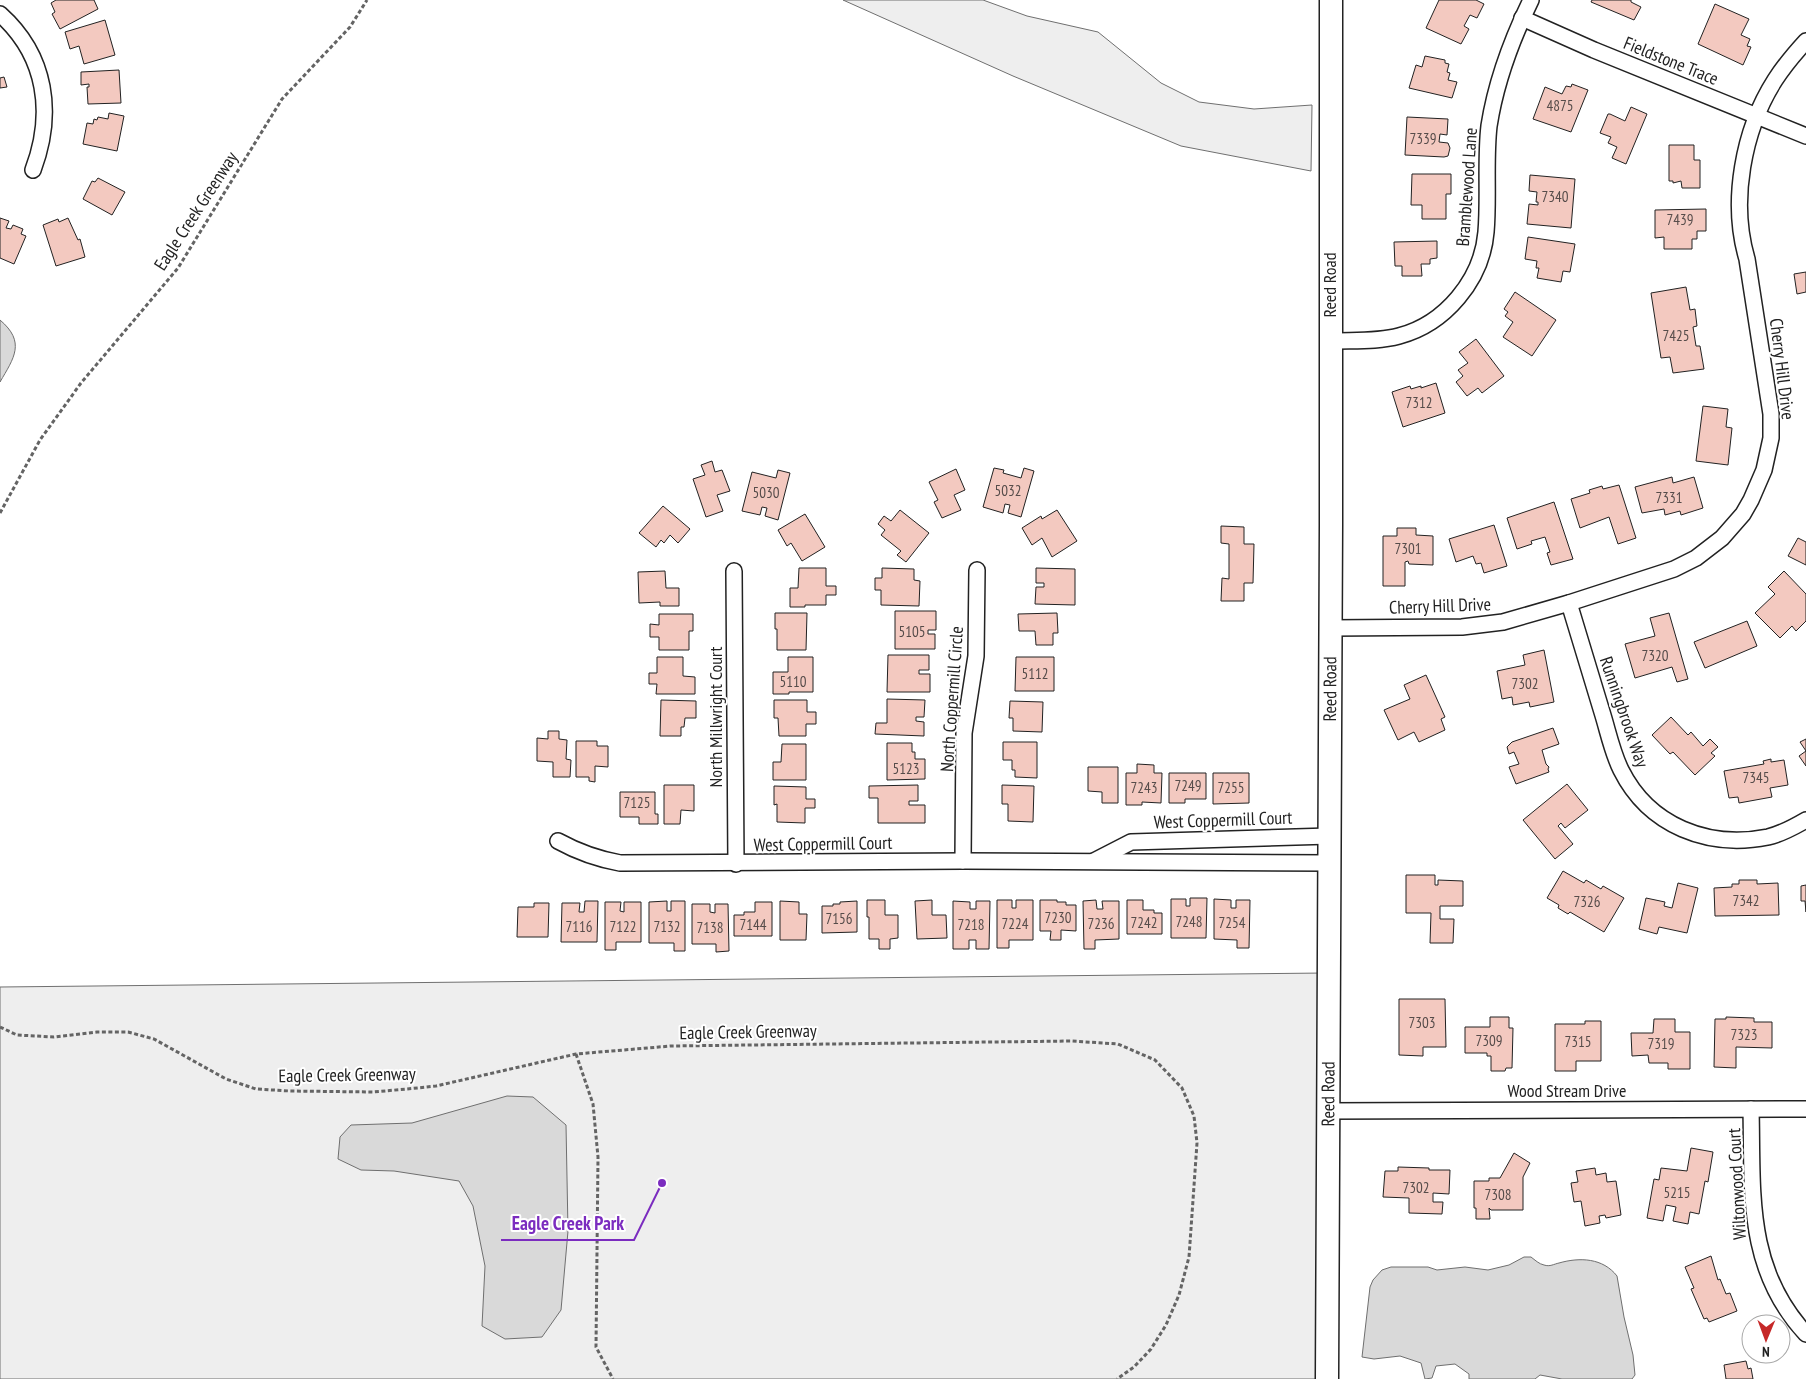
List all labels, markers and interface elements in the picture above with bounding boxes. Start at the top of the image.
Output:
street label: Fieldstone Trace [1620,31,1722,90]
house number: 4875 [1546,96,1574,115]
street label: Bramblewood Lane [1451,127,1482,247]
house number: 7339 [1409,129,1437,148]
street label: Eagle Creek Greenway [149,147,243,275]
house number: 7340 [1541,187,1569,206]
house number: 7439 [1666,210,1694,229]
street label: Reed Road [1318,253,1341,317]
street label: Cherry Hill Drive [1765,317,1800,421]
house number: 7425 [1662,326,1690,345]
house number: 7312 [1405,393,1433,412]
house number: 5032 [994,481,1022,500]
house number: 5030 [752,483,780,502]
house number: 7331 [1655,488,1683,507]
house number: 7301 [1394,539,1422,558]
street label: Cherry Hill Drive [1389,592,1491,619]
house number: 5105 [898,622,926,641]
street label: North Coppermill Circle [935,625,968,773]
house number: 7320 [1641,646,1669,665]
street label: North Millwright Court [704,647,727,787]
street label: Runningbrook Way [1595,653,1654,770]
street label: Reed Road [1318,656,1341,722]
house number: 5112 [1021,664,1049,683]
house number: 5110 [779,672,807,691]
house number: 7302 [1511,674,1539,693]
house number: 5123 [892,759,920,778]
house number: 7345 [1742,768,1770,787]
house number: 7249 [1174,776,1202,795]
house number: 7243 [1130,778,1158,797]
house number: 7255 [1217,778,1245,797]
house number: 7125 [623,793,651,812]
street label: West Coppermill Court [1153,806,1293,833]
street label: West Coppermill Court [753,831,893,856]
house number: 7342 [1732,891,1760,910]
house number: 7326 [1573,892,1601,911]
house number: 7230 [1044,908,1072,927]
house number: 7156 [825,909,853,928]
house number: 7248 [1175,912,1203,931]
house number: 7242 [1130,913,1158,932]
house number: 7254 [1218,913,1246,932]
house number: 7224 [1001,914,1029,933]
house number: 7236 [1087,914,1115,933]
house number: 7144 [739,915,767,934]
house number: 7218 [957,915,985,934]
house number: 7116 [565,917,593,936]
house number: 7122 [609,917,637,936]
house number: 7132 [653,917,681,936]
house number: 7138 [696,918,724,937]
house number: 7303 [1408,1013,1436,1032]
street label: Eagle Creek Greenway [679,1019,817,1044]
house number: 7323 [1730,1025,1758,1044]
house number: 7309 [1475,1031,1503,1050]
house number: 7315 [1564,1032,1592,1051]
house number: 7319 [1647,1034,1675,1053]
street label: Reed Road [1316,1061,1339,1127]
street label: Eagle Creek Greenway [278,1062,416,1087]
street label: Wood Stream Drive [1507,1079,1627,1102]
street label: Wiltonwood Court [1722,1127,1751,1241]
house number: 7302 [1402,1178,1430,1197]
house number: 5215 [1663,1183,1691,1202]
house number: 7308 [1484,1185,1512,1204]
callout: Eagle Creek Park [501,1206,634,1240]
text: Eagle Creek Park [512,1211,624,1235]
north arrow [1741,1314,1791,1364]
text: N [1762,1343,1770,1361]

